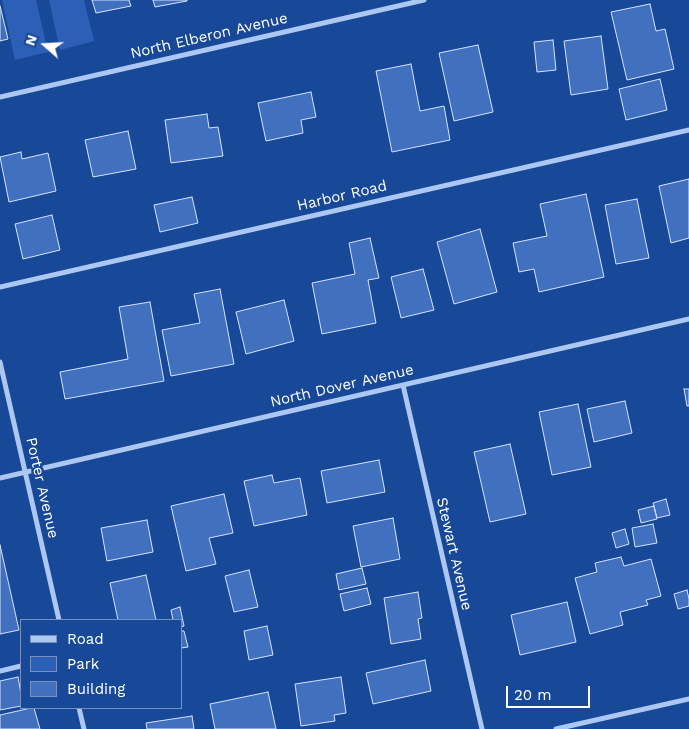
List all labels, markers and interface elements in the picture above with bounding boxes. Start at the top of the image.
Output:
street label: North Elberon Avenue [129,9,289,63]
north arrow [20,20,70,70]
text: N [22,33,40,48]
street label: Harbor Road [295,177,389,215]
street label: North Dover Avenue [268,361,416,411]
street label: Porter Avenue [22,436,62,540]
street label: Stewart Avenue [432,496,476,612]
legend [20,619,182,709]
text: Road [67,630,104,648]
text: Park [67,655,99,673]
scale bar [509,676,593,708]
text: Building [67,680,125,698]
text: 20 m [514,686,552,704]

